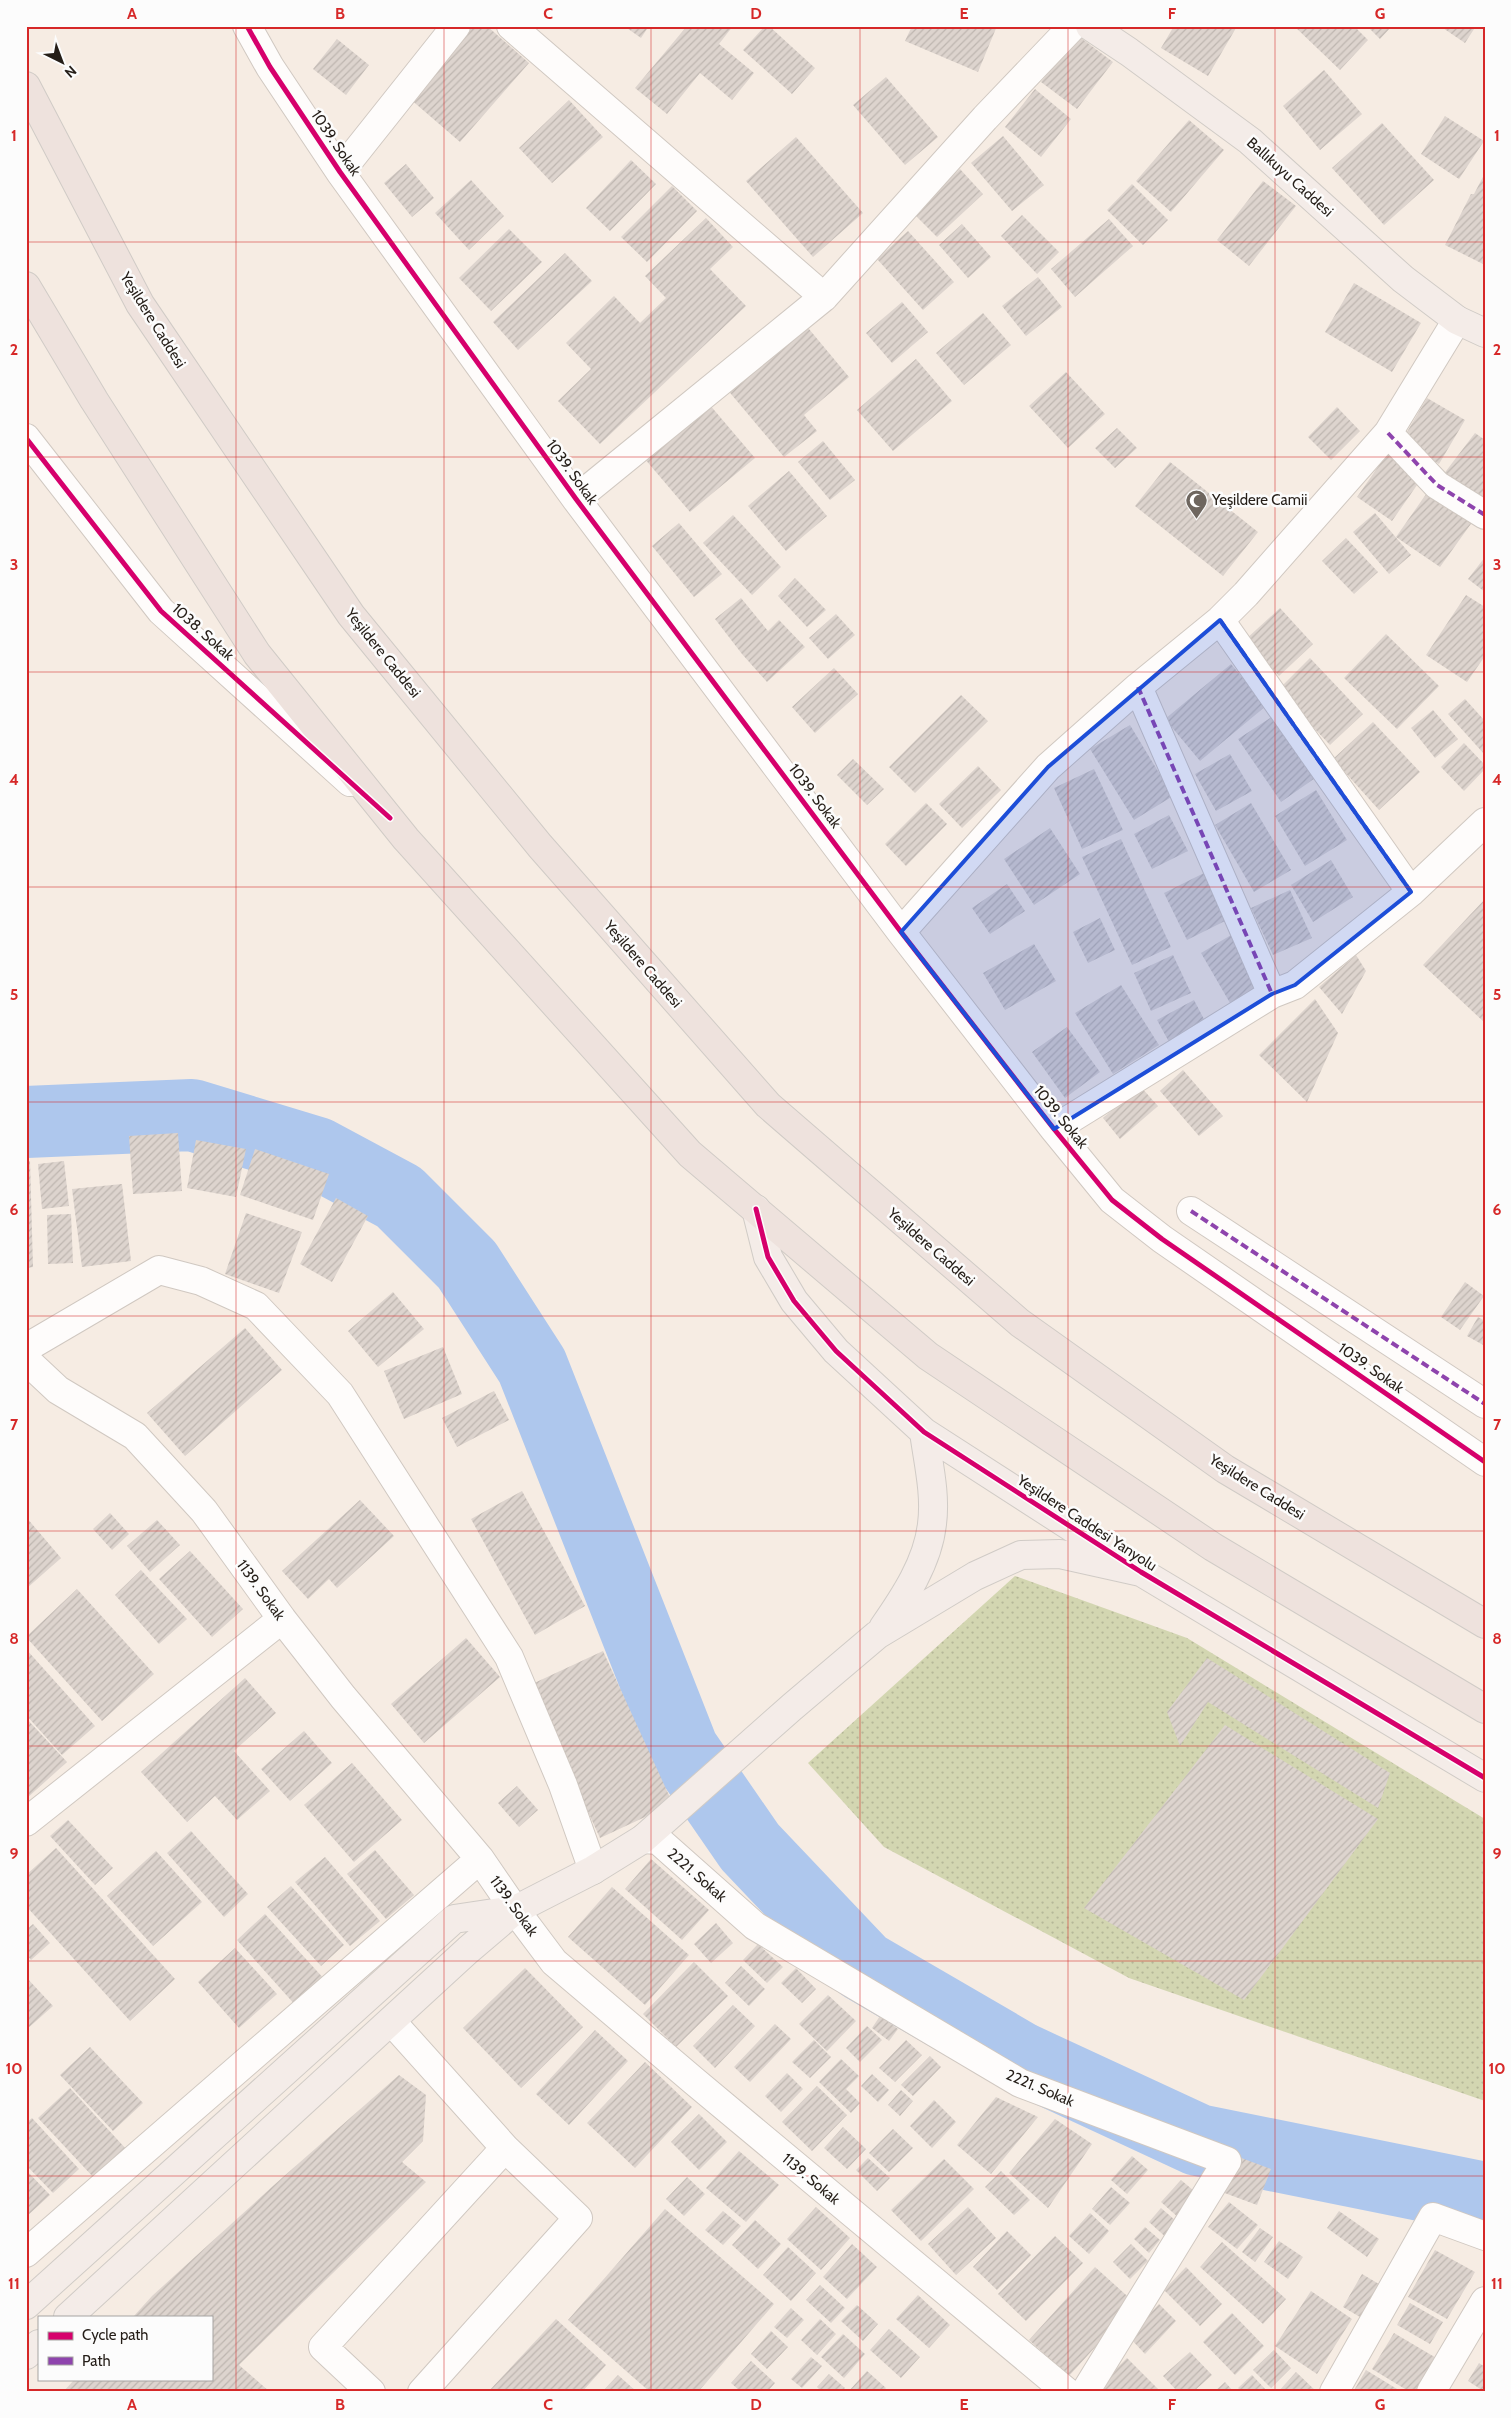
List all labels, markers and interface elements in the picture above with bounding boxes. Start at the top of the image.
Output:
text: A [127,4,137,23]
text: B [335,4,345,23]
text: C [543,4,553,23]
text: D [750,4,762,23]
text: E [959,4,969,23]
text: F [1168,4,1177,23]
text: G [1375,4,1385,23]
north arrow [38,38,88,88]
text: N [61,62,80,82]
street label: 1039. Sokak [307,107,365,180]
text: 1 [11,126,17,145]
text: 1 [1494,126,1500,145]
street label: Ballıkuyu Caddesi [1243,134,1337,220]
street label: Yeşildere Caddesi [116,268,190,371]
text: 2 [10,340,18,359]
text: 2 [1493,340,1501,359]
street label: 1039. Sokak [542,436,602,508]
mosque icon: Yeşildere Camii [1184,488,1208,519]
place label: Yeşildere Camii [1211,491,1307,509]
text: 3 [10,555,18,574]
text: 3 [1493,555,1501,574]
street label: 1038. Sokak [169,600,238,665]
street label: Yeşildere Caddesi [341,604,424,701]
street label: 1039. Sokak [785,760,845,832]
text: 4 [9,770,19,789]
text: 4 [1492,770,1502,789]
street label: Yeşildere Caddesi [600,916,686,1011]
text: 5 [10,985,18,1004]
text: 5 [1493,985,1501,1004]
street label: 1039. Sokak [1030,1082,1092,1152]
text: 6 [10,1200,19,1219]
text: 6 [1493,1200,1502,1219]
street label: Yeşildere Caddesi [883,1204,978,1290]
street label: 1039. Sokak [1335,1339,1407,1397]
text: 7 [10,1415,19,1434]
text: 7 [1493,1415,1502,1434]
street label: Yeşildere Caddesi [1205,1450,1308,1524]
street label: Yeşildere Caddesi Yanyolu [1013,1471,1160,1575]
street label: 1139. Sokak [233,1556,289,1624]
text: 8 [9,1629,19,1648]
text: 8 [1492,1629,1502,1648]
text: 9 [10,1844,19,1863]
street label: 2221. Sokak [664,1844,730,1906]
text: 9 [1493,1844,1502,1863]
street label: 1139. Sokak [486,1872,542,1940]
text: 10 [5,2059,23,2078]
text: 10 [1488,2059,1506,2078]
street label: 2221. Sokak [1003,2066,1077,2111]
street label: 1139. Sokak [778,2150,844,2209]
text: 11 [8,2274,20,2293]
text: 11 [1491,2274,1503,2293]
legend [38,2316,212,2380]
text: Cycle path [82,2326,148,2344]
text: Path [82,2352,111,2370]
text: A [127,2395,137,2414]
text: B [335,2395,345,2414]
text: C [543,2395,553,2414]
text: D [750,2395,762,2414]
text: E [959,2395,969,2414]
text: F [1168,2395,1177,2414]
text: G [1375,2395,1385,2414]

